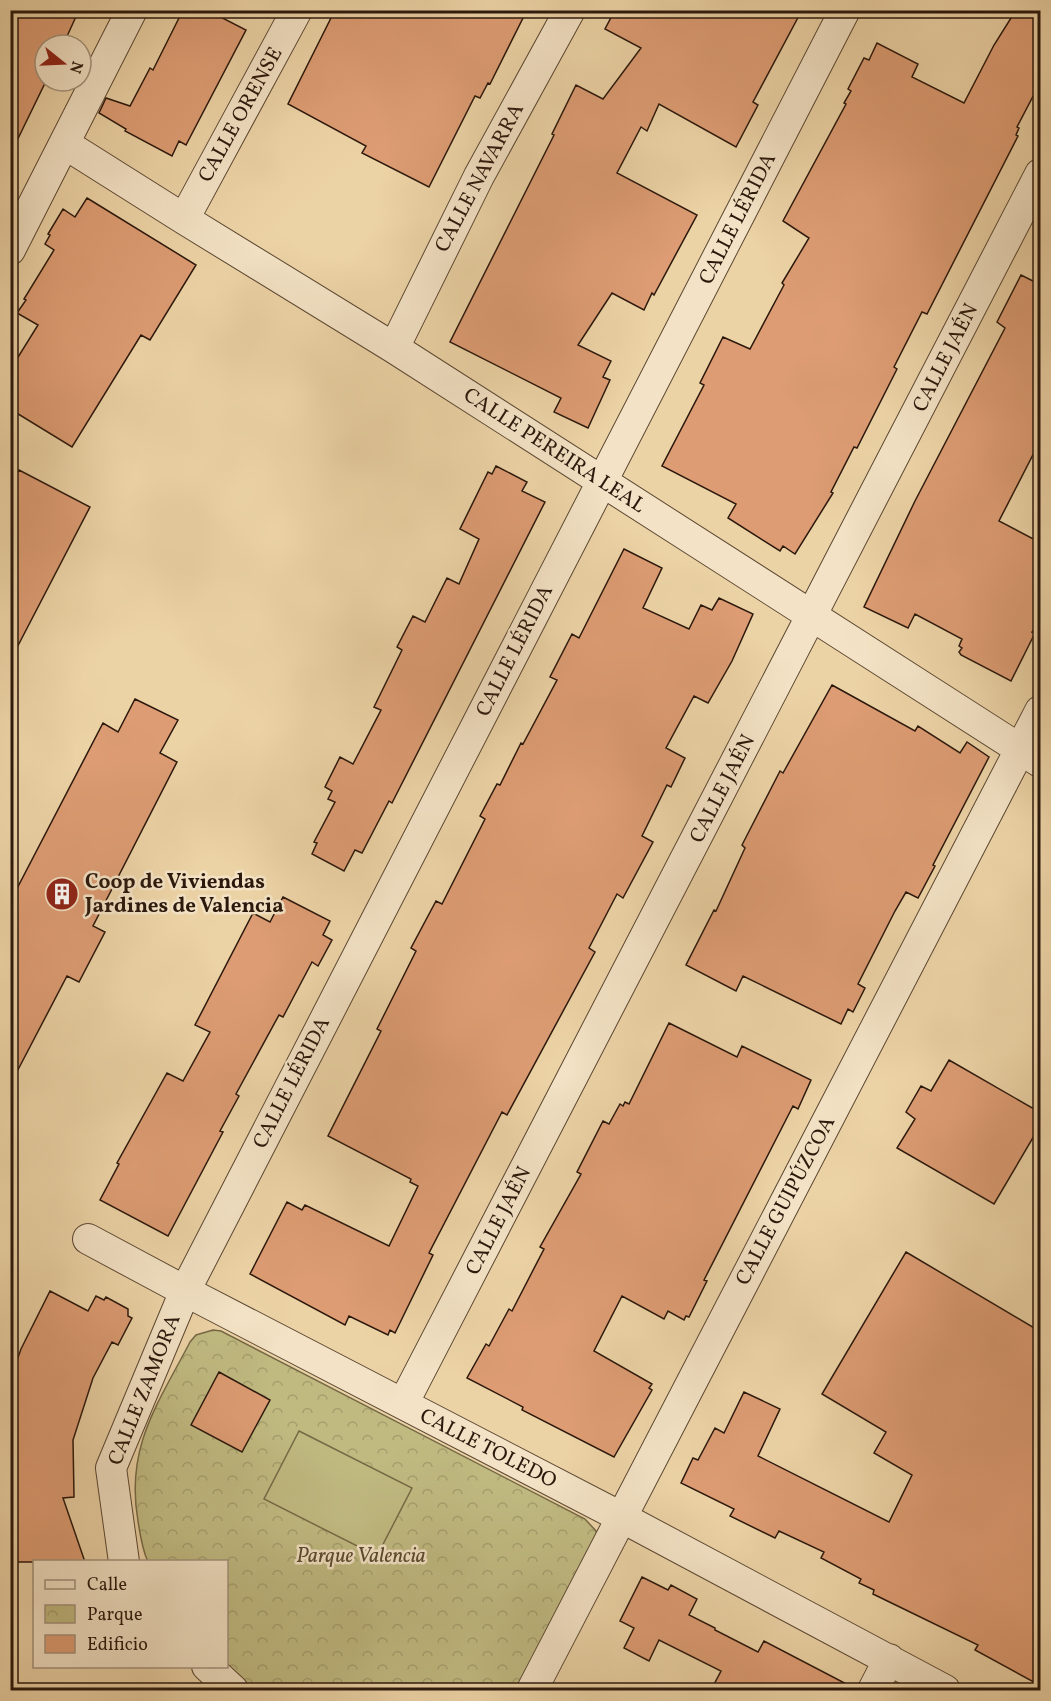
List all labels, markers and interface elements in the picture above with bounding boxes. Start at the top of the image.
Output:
north arrow [33,33,93,93]
street label: CALLE ORENSE [192,42,290,188]
text: N [63,58,88,76]
street label: CALLE NAVARRA [428,98,532,258]
street label: CALLE LÉRIDA [692,148,784,290]
street label: CALLE JAÉN [906,299,986,417]
street label: CALLE PEREIRA LEAL [457,381,651,521]
street label: CALLE LÉRIDA [469,580,561,722]
street label: CALLE JAÉN [683,730,763,848]
place label: Coop de Viviendas Jardines de Valencia [84,868,284,921]
building icon: Coop de Viviendas Jardines de Valencia [44,876,80,912]
street label: CALLE LÉRIDA [246,1012,338,1154]
street label: CALLE GUIPÚZCOA [729,1111,843,1291]
street label: CALLE JAÉN [459,1162,539,1280]
street label: CALLE ZAMORA [101,1310,189,1470]
street label: CALLE TOLEDO [414,1402,562,1496]
park label: Parque Valencia [296,1542,426,1571]
legend [33,1560,228,1668]
text: Calle [87,1573,127,1598]
text: Parque [87,1603,142,1628]
text: Edificio [87,1633,148,1658]

